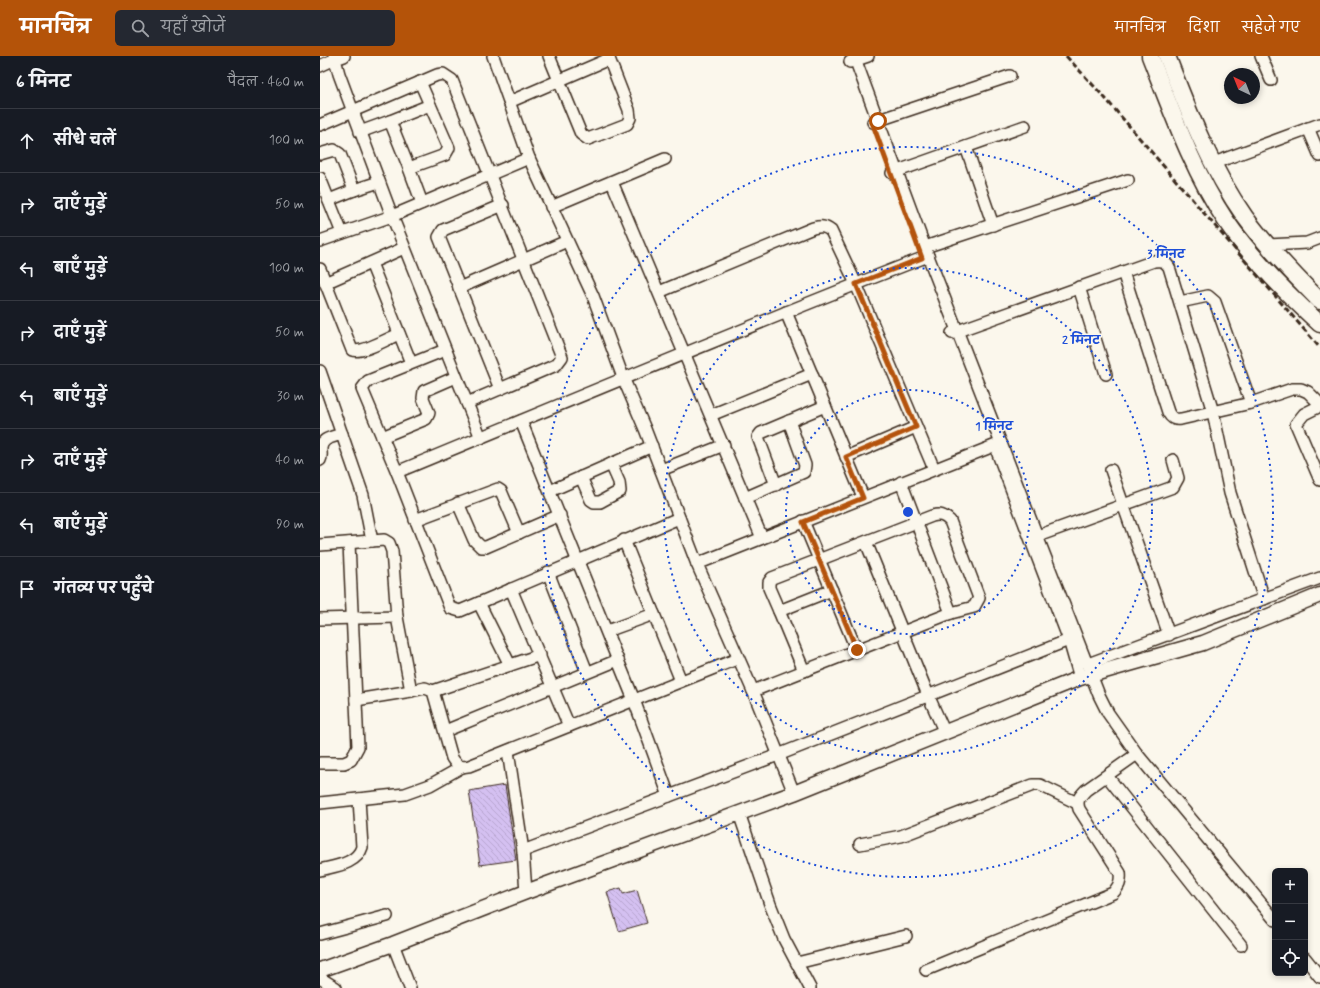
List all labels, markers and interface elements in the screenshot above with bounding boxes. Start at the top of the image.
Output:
search box [115,10,395,46]
text: मानचित्र [20,15,91,40]
icon: search [129,17,151,39]
text: यहाँ खोजें [161,18,225,38]
text: मानचित्र [1115,19,1166,37]
text: दिशा [1188,19,1220,37]
text: सहेजे गए [1242,19,1300,37]
north arrow [1224,68,1260,104]
text: 6 मिनट [16,71,71,93]
text: पैदल · 460 m [228,74,304,91]
route start [869,112,887,130]
icon: ahead [16,130,38,152]
text: सीधे चलें [54,131,116,151]
text: 100 m [269,132,304,149]
icon: right [16,194,38,216]
text: दाएँ मुड़ें [54,195,106,215]
text: 50 m [275,196,304,213]
text: 3 मिनट [1147,245,1186,263]
icon: left [16,258,38,280]
text: बाएँ मुड़ें [54,259,107,279]
text: 100 m [269,260,304,277]
icon: right [16,322,38,344]
text: दाएँ मुड़ें [54,323,106,343]
text: 50 m [275,324,304,341]
text: 2 मिनट [1062,331,1101,349]
icon: left [16,386,38,408]
text: बाएँ मुड़ें [54,387,107,407]
text: 30 m [277,388,304,405]
text: 1 मिनट [975,417,1014,435]
icon: right [16,450,38,472]
text: दाएँ मुड़ें [54,451,106,471]
text: 40 m [275,452,304,469]
centre of rings [901,505,915,519]
icon: left [16,514,38,536]
text: बाएँ मुड़ें [54,515,107,535]
text: 90 m [276,516,304,533]
icon: arrive [16,578,38,600]
text: गंतव्य पर पहुँचे [54,579,153,599]
route end [848,641,866,659]
map controls [1272,868,1308,976]
button: + [1272,868,1308,904]
button: − [1272,904,1308,940]
button: locate [1272,940,1308,976]

